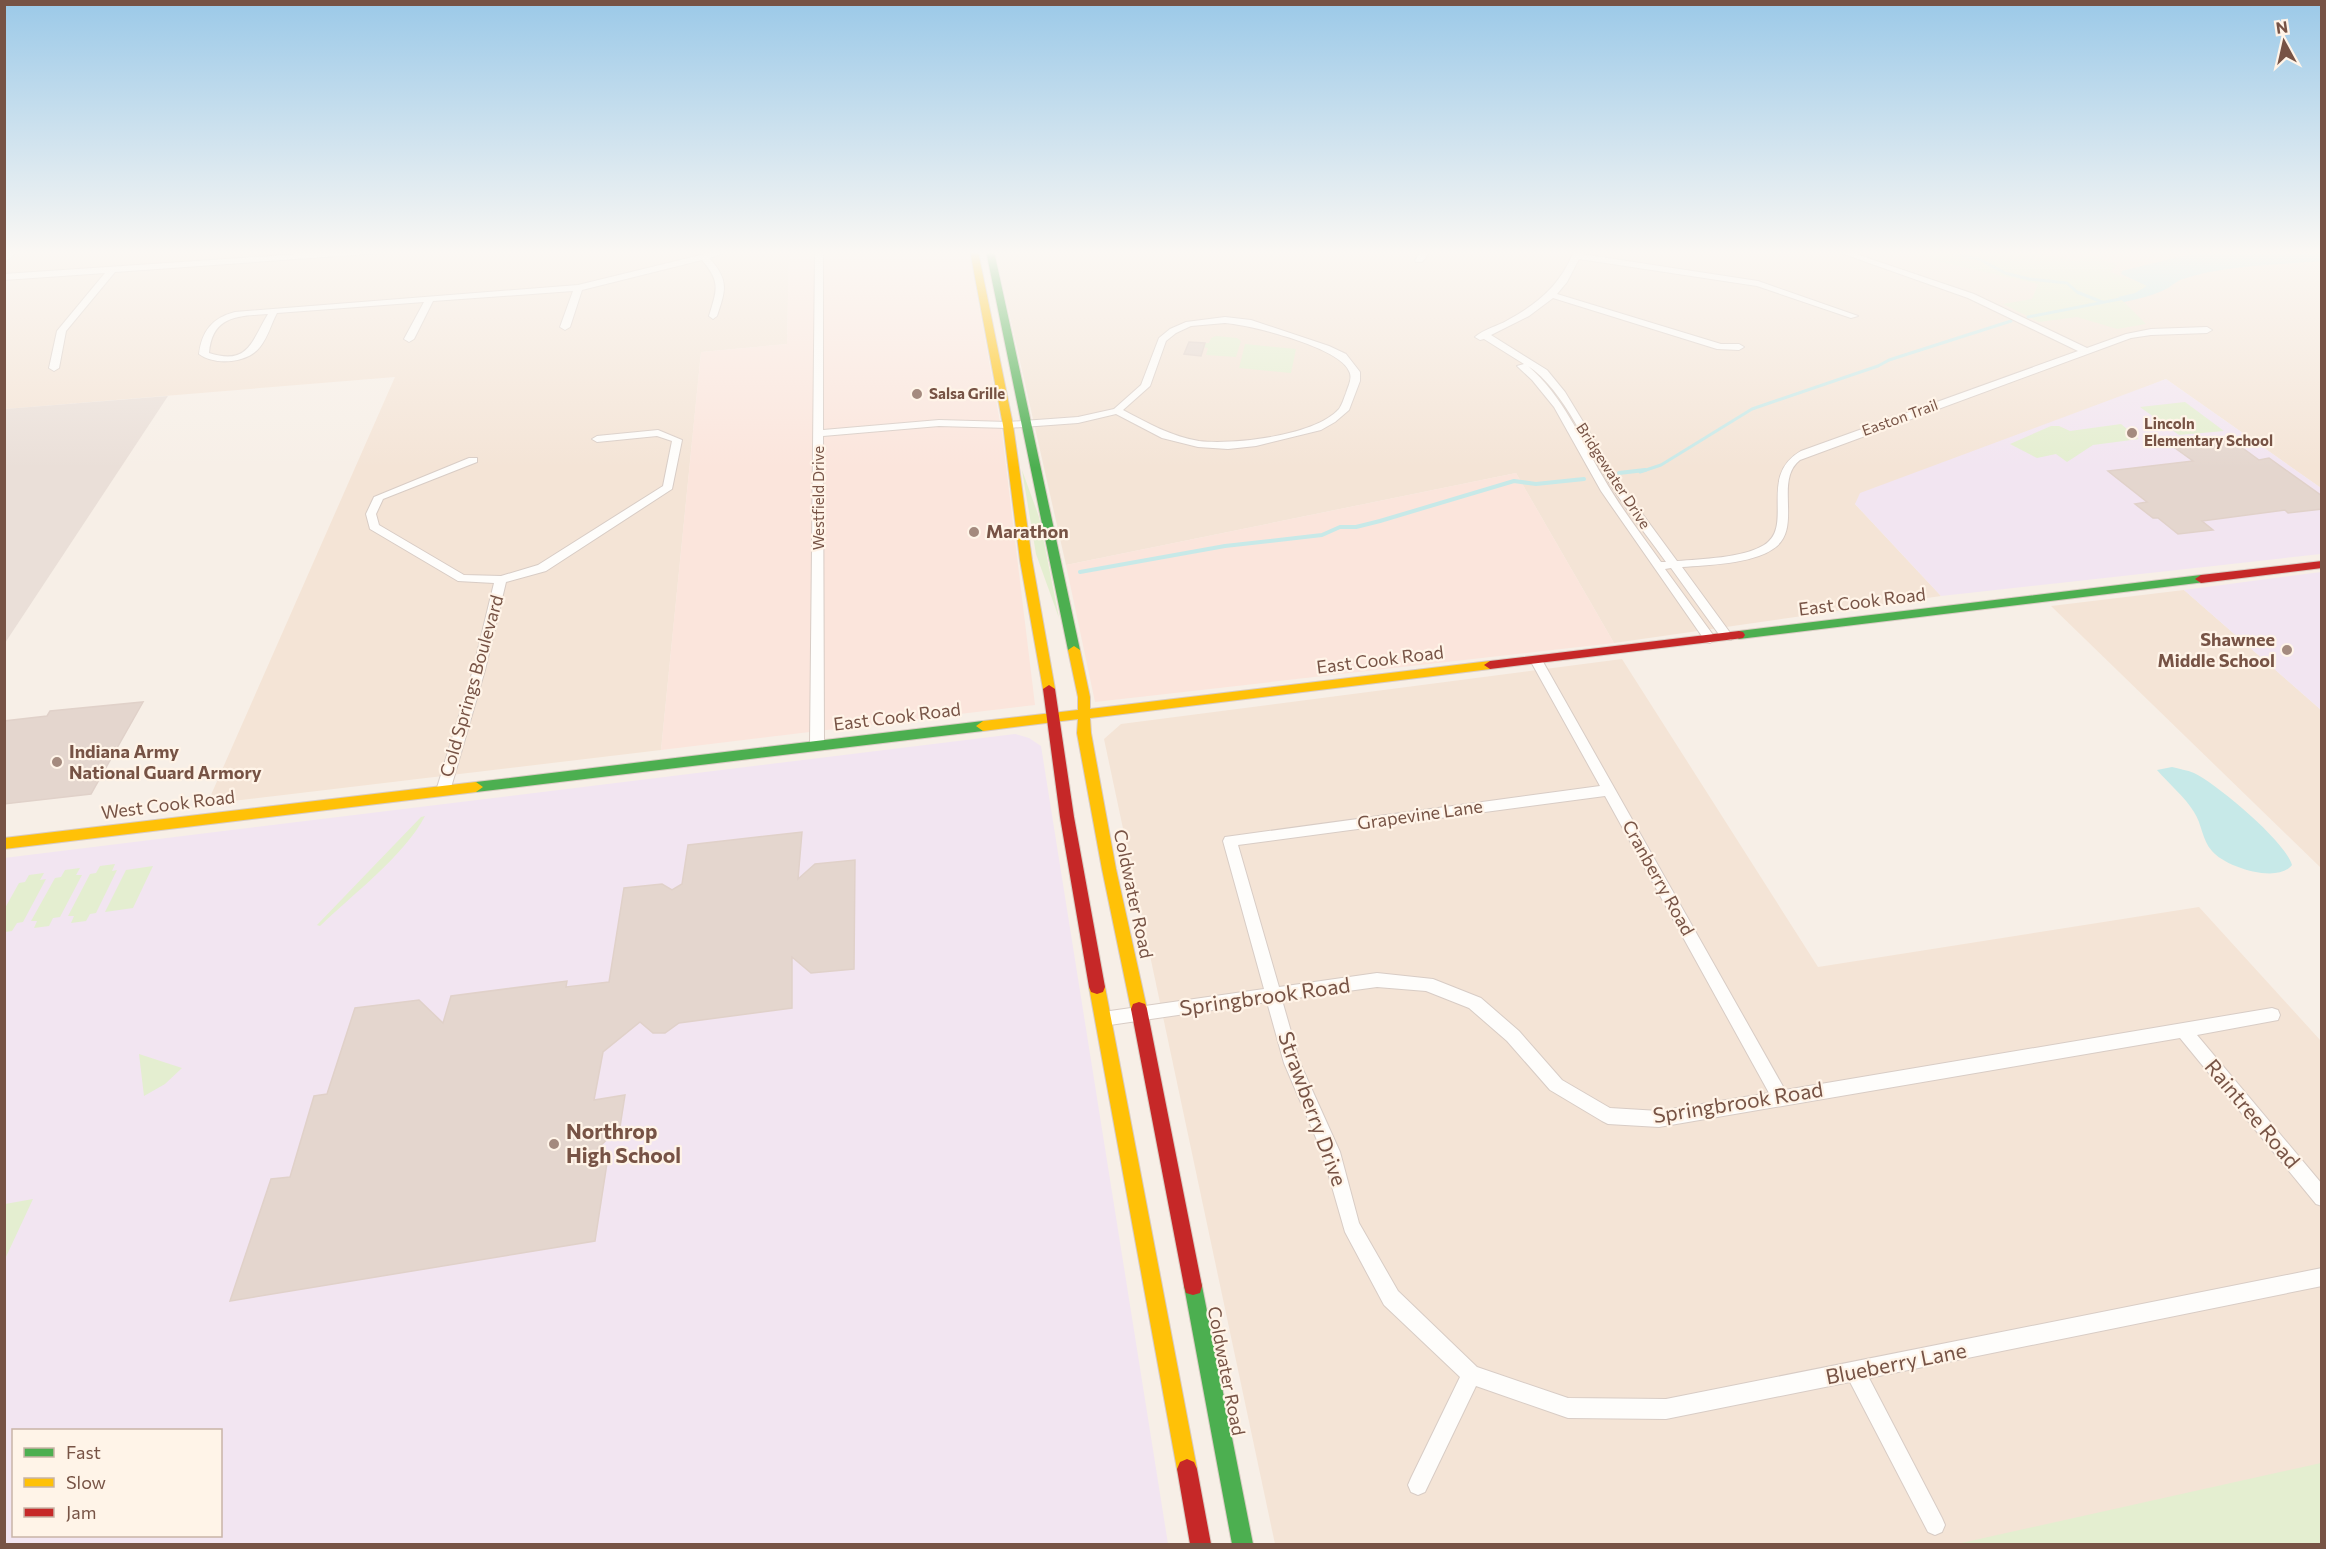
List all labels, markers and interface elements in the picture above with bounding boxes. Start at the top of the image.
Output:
north arrow [2254,12,2314,72]
text: N [2275,16,2289,37]
place label: Salsa Grille [929,384,1005,402]
marker: Salsa Grille [910,387,924,401]
street label: Easton Trail [1859,395,1940,439]
place label: Lincoln Elementary School [2144,414,2273,449]
street label: Bridgewater Drive [1573,419,1655,532]
marker: Lincoln Elementary School [2125,426,2139,440]
street label: Westfield Drive [809,446,827,550]
place label: Marathon [986,520,1069,542]
marker: Marathon [967,525,981,539]
street label: East Cook Road [1797,582,1927,620]
street label: Cold Springs Boulevard [435,592,508,779]
place label: Shawnee Middle School [2157,628,2275,671]
street label: East Cook Road [1315,640,1445,678]
marker: Shawnee Middle School [2280,643,2294,657]
street label: East Cook Road [832,697,962,735]
place label: Indiana Army National Guard Armory [69,740,262,783]
marker: Indiana Army National Guard Armory [50,755,64,769]
street label: West Cook Road [100,785,236,823]
street label: Grapevine Lane [1356,794,1484,834]
street label: Cranberry Road [1618,816,1700,939]
street label: Coldwater Road [1110,827,1158,960]
street label: Springbrook Road [1178,971,1352,1020]
street label: Strawberry Drive [1274,1028,1353,1189]
street label: Raintree Road [2200,1054,2306,1173]
street label: Springbrook Road [1651,1076,1825,1127]
place label: Northrop High School [566,1118,681,1167]
marker: Northrop High School [547,1137,561,1151]
street label: Coldwater Road [1204,1304,1250,1437]
street label: Blueberry Lane [1823,1337,1968,1388]
legend [12,1429,222,1537]
text: Fast [66,1441,101,1463]
text: Slow [66,1471,106,1493]
text: Jam [66,1501,96,1523]

